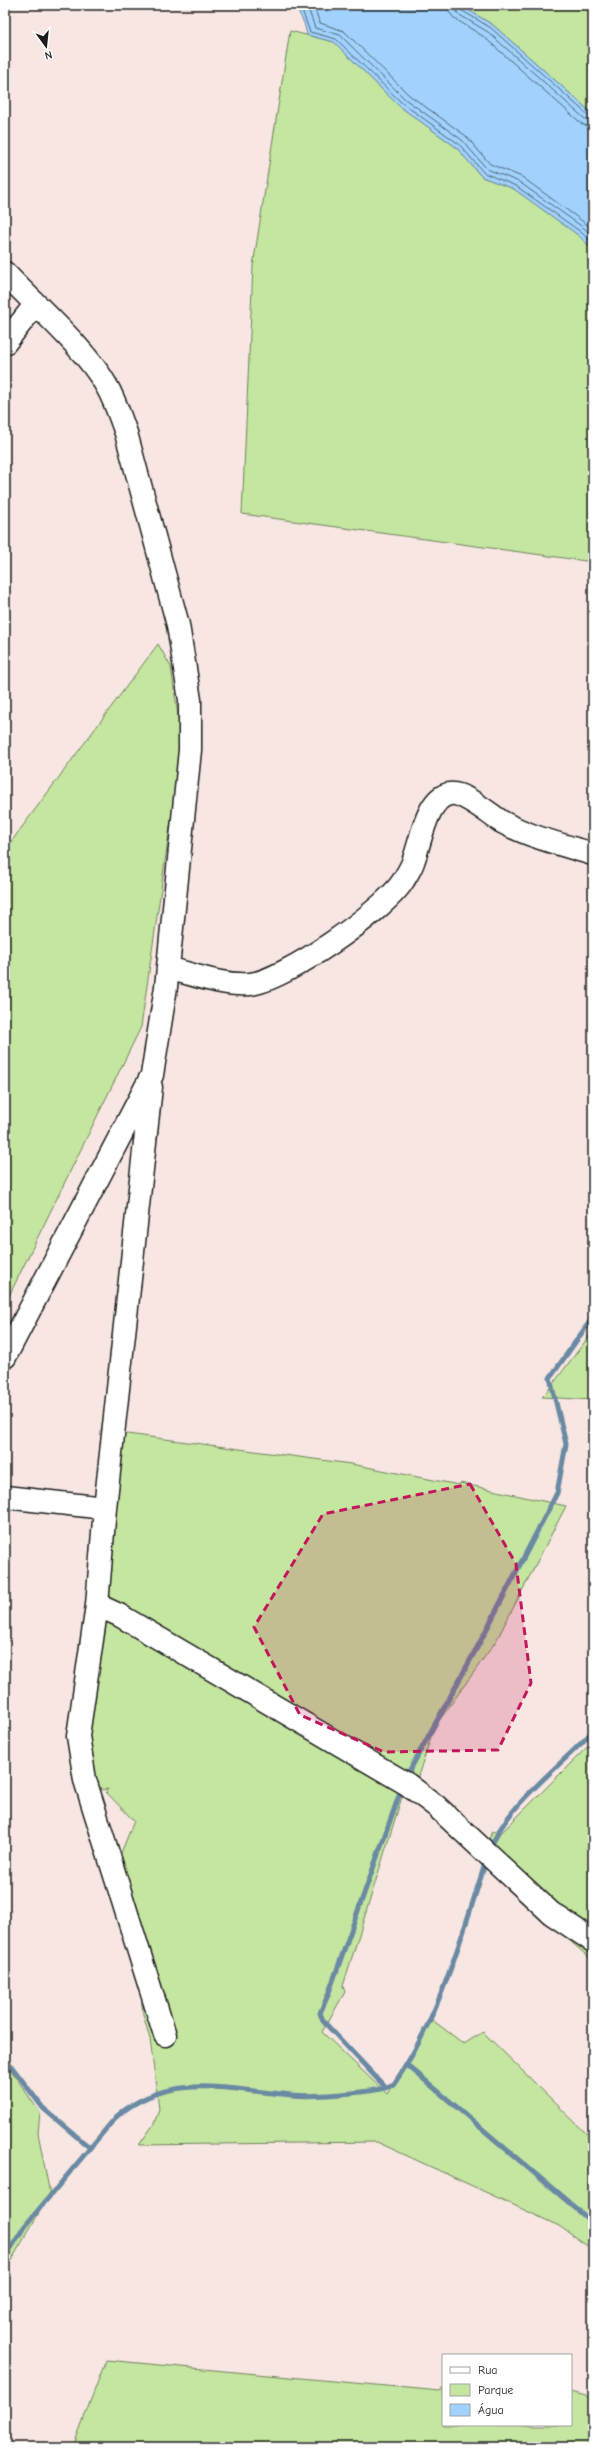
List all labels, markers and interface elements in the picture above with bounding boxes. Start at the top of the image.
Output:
north arrow [26,26,66,66]
text: N [43,48,54,62]
legend [442,2354,572,2426]
text: Rua [478,2363,497,2377]
text: Parque [478,2383,513,2397]
text: Água [478,2403,504,2417]

